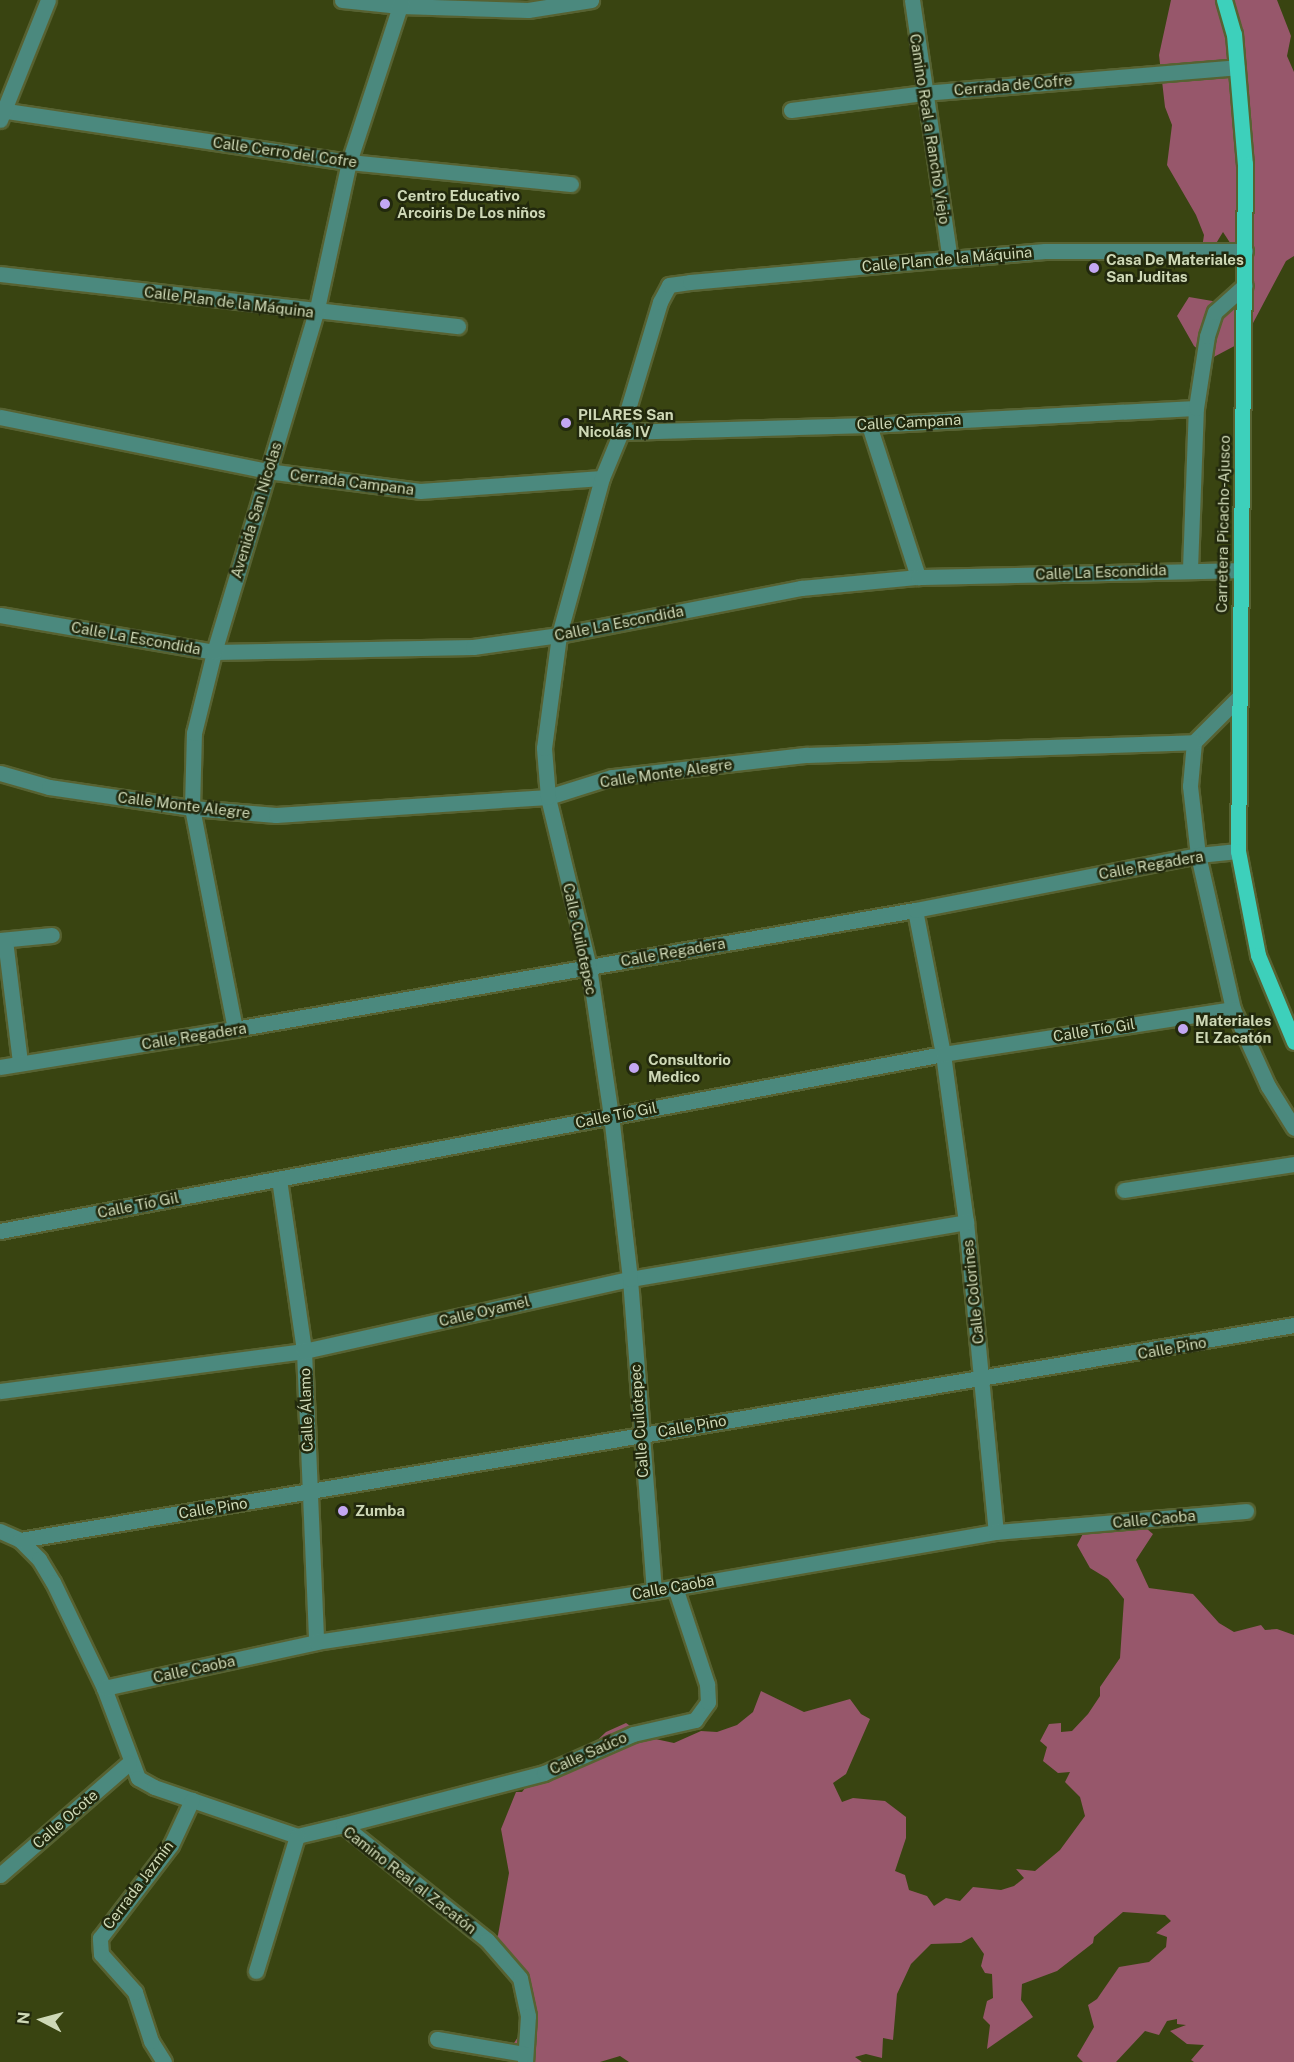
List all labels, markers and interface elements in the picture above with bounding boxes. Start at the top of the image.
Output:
street label: Camino Real a Rancho Viejo [906,32,954,226]
street label: Cerrada de Cofre [953,71,1073,99]
street label: Calle Cerro del Cofre [211,133,359,171]
place label: Centro Educativo Arcoiris De Los niños [397,186,546,221]
marker: Centro Educativo Arcoiris De Los niños [378,197,392,211]
street label: Calle Plan de la Máquina [861,243,1033,275]
place label: Casa De Materiales San Juditas [1106,250,1244,285]
marker: Casa De Materiales San Juditas [1087,261,1101,275]
street label: Calle Plan de la Máquina [143,283,315,321]
place label: PILARES San Nicolás IV [578,405,674,440]
street label: Calle Campana [856,410,962,434]
marker: PILARES San Nicolás IV [559,416,573,430]
street label: Carretera Picacho-Ajusco [1212,435,1234,613]
street label: Avenida San Nicolas [227,440,285,580]
street label: Cerrada Campana [289,465,415,499]
street label: Calle La Escondida [1035,561,1167,583]
street label: Calle La Escondida [553,602,685,644]
street label: Calle La Escondida [70,618,202,658]
street label: Calle Monte Alegre [599,755,733,791]
street label: Calle Monte Alegre [117,788,251,822]
street label: Calle Regadera [1097,847,1205,883]
street label: Calle Cuilotepec [559,881,601,997]
street label: Calle Regadera [619,934,727,970]
place label: Materiales El Zacatón [1195,1011,1271,1046]
street label: Calle Tío Gil [1052,1015,1136,1045]
street label: Calle Regadera [140,1019,248,1053]
marker: Materiales El Zacatón [1176,1022,1190,1036]
place label: Consultorio Medico [648,1050,731,1085]
marker: Consultorio Medico [625,1059,643,1077]
street label: Calle Tío Gil [574,1098,658,1132]
street label: Calle Tío Gil [96,1188,180,1222]
street label: Calle Colorines [959,1239,987,1345]
street label: Calle Oyamel [437,1292,531,1330]
street label: Calle Pino [1136,1333,1208,1363]
street label: Calle Cuilotepec [626,1363,652,1479]
street label: Calle Álamo [296,1368,316,1452]
street label: Calle Pino [656,1411,728,1441]
street label: Calle Pino [177,1494,249,1522]
place label: Zumba [355,1502,405,1520]
marker: Zumba [336,1504,350,1518]
street label: Calle Caoba [1112,1506,1196,1532]
street label: Calle Caoba [630,1571,716,1603]
street label: Calle Caoba [151,1652,237,1686]
street label: Calle Saúco [547,1728,629,1778]
street label: Calle Ocote [29,1786,101,1852]
street label: Camino Real al Zacatón [340,1822,480,1938]
street label: Cerrada Jazmín [99,1837,177,1933]
north arrow [12,1990,72,2050]
text: N [13,2011,34,2025]

